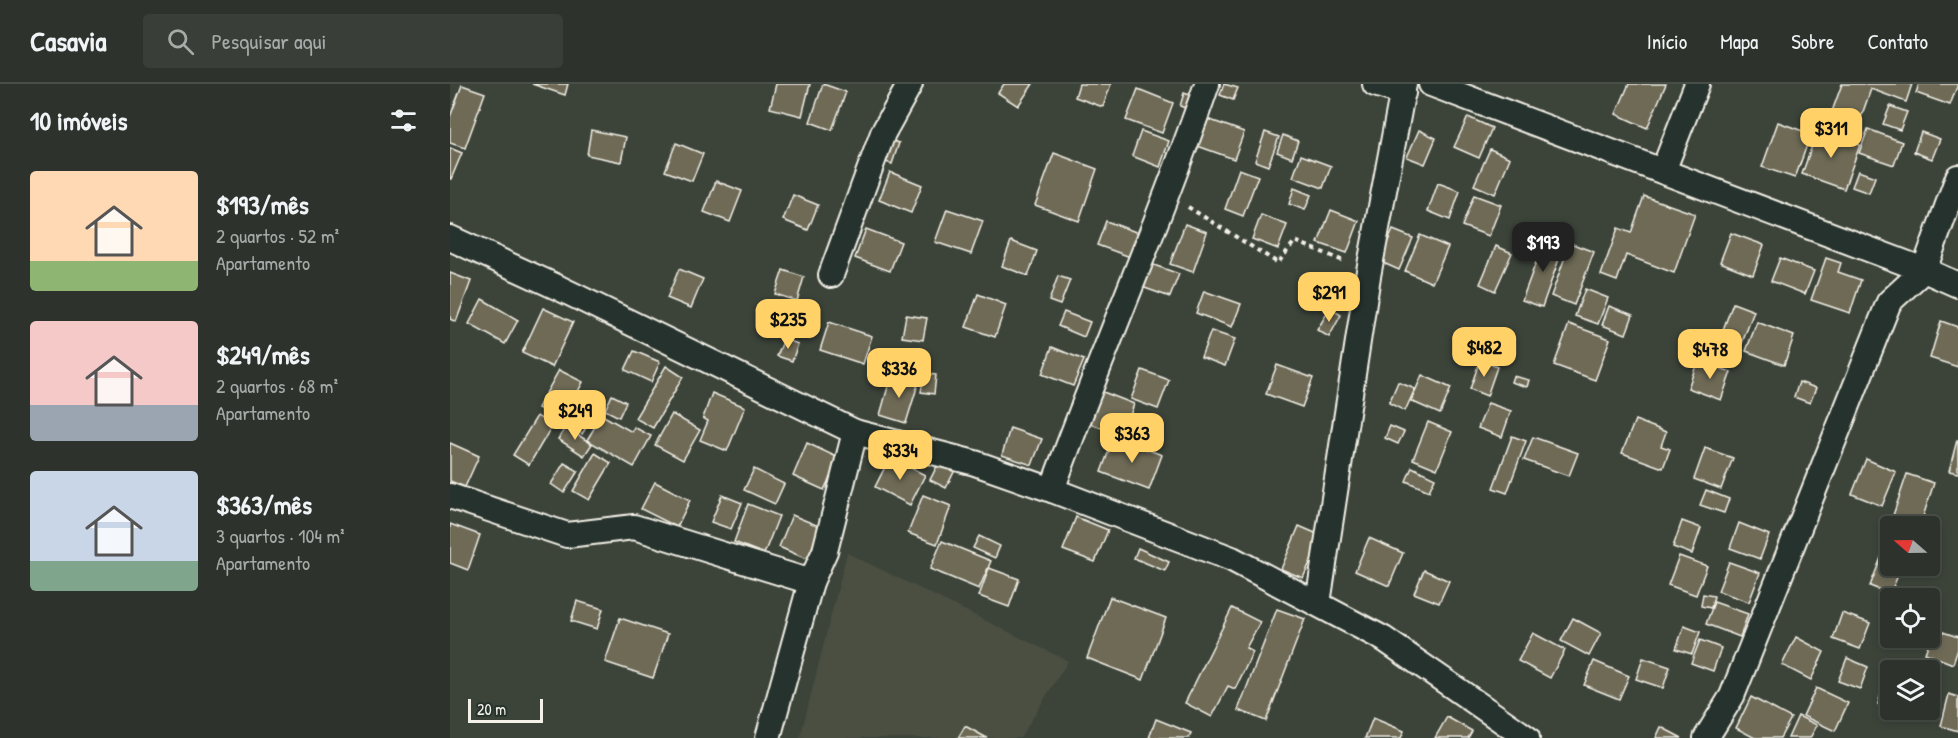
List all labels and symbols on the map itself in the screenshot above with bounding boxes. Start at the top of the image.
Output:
pin: $311 [1795,108,1867,159]
pin: $193 [1507,222,1579,273]
pin: $291 [1293,272,1365,323]
pin: $235 [752,299,824,350]
pin: $482 [1448,327,1520,378]
pin: $478 [1674,329,1746,380]
pin: $336 [863,348,935,399]
pin: $249 [539,390,611,441]
pin: $363 [1096,413,1168,464]
pin: $334 [864,430,936,481]
north arrow [1880,516,1940,576]
scale bar [468,696,543,724]

